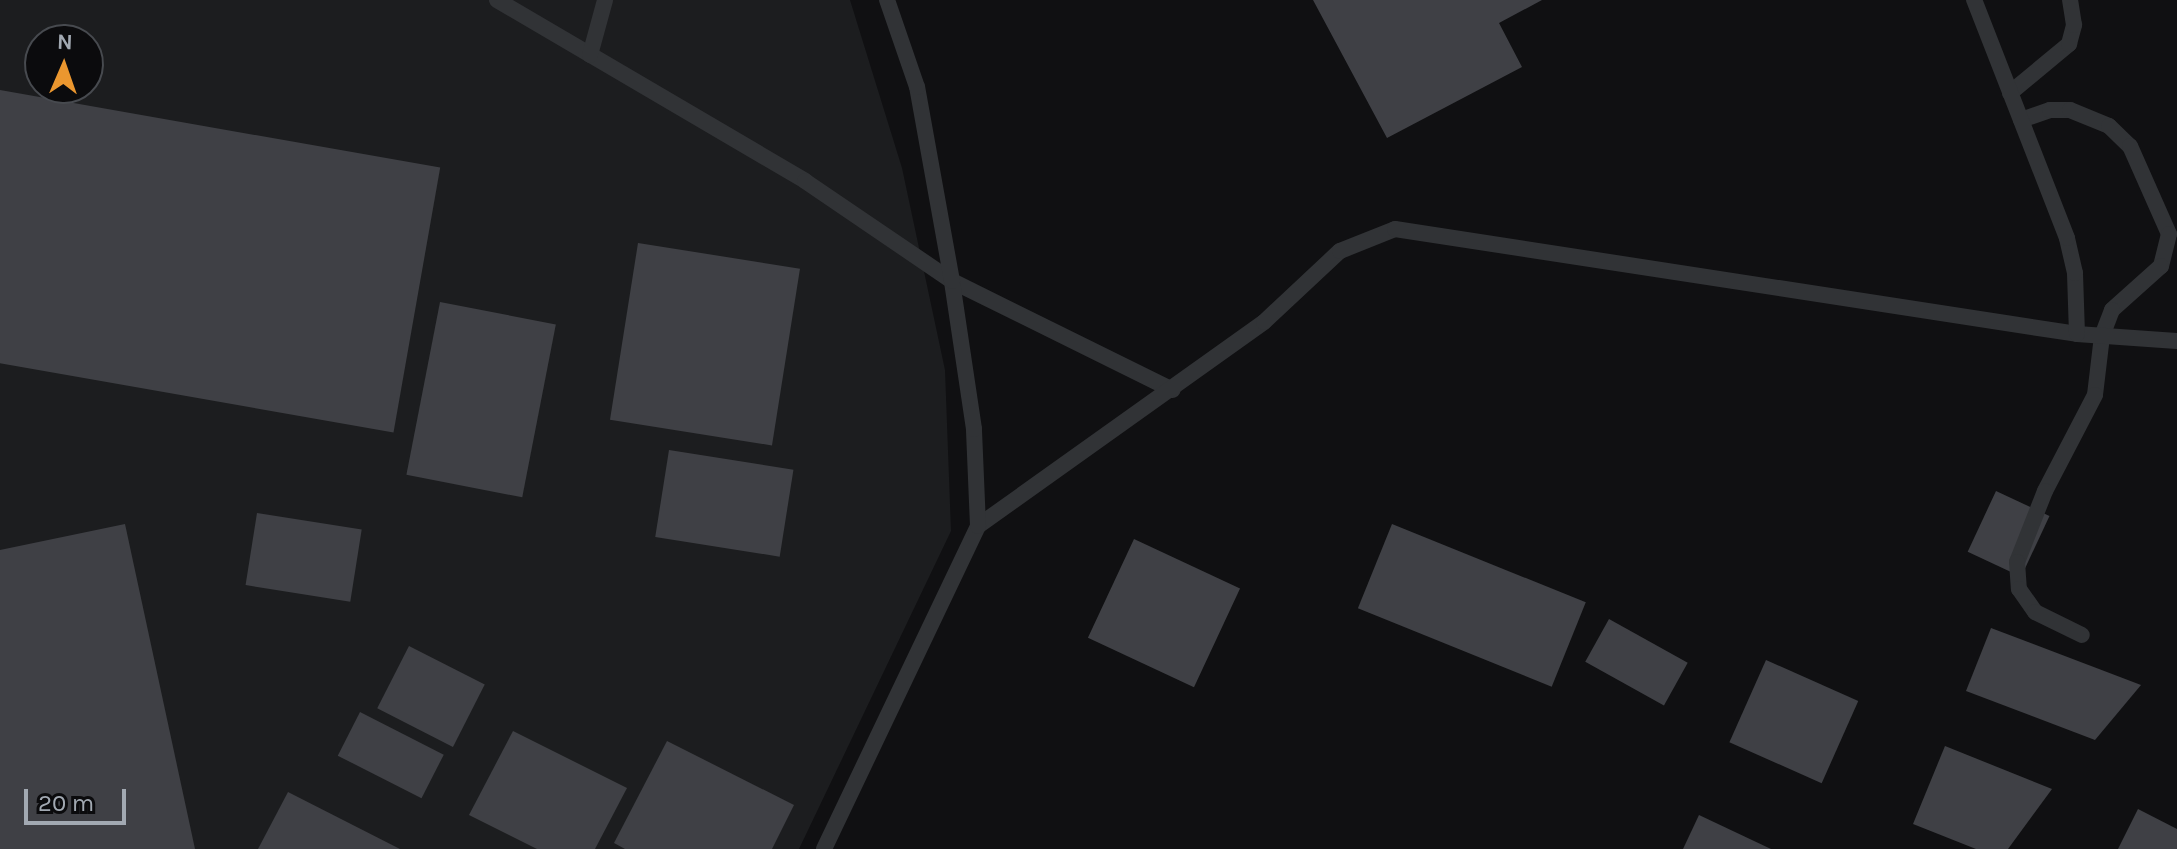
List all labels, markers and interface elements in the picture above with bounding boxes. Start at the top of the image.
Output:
north arrow [24,24,104,104]
text: N [56,29,73,55]
scale bar [28,773,130,823]
text: 20 m [38,789,94,817]

